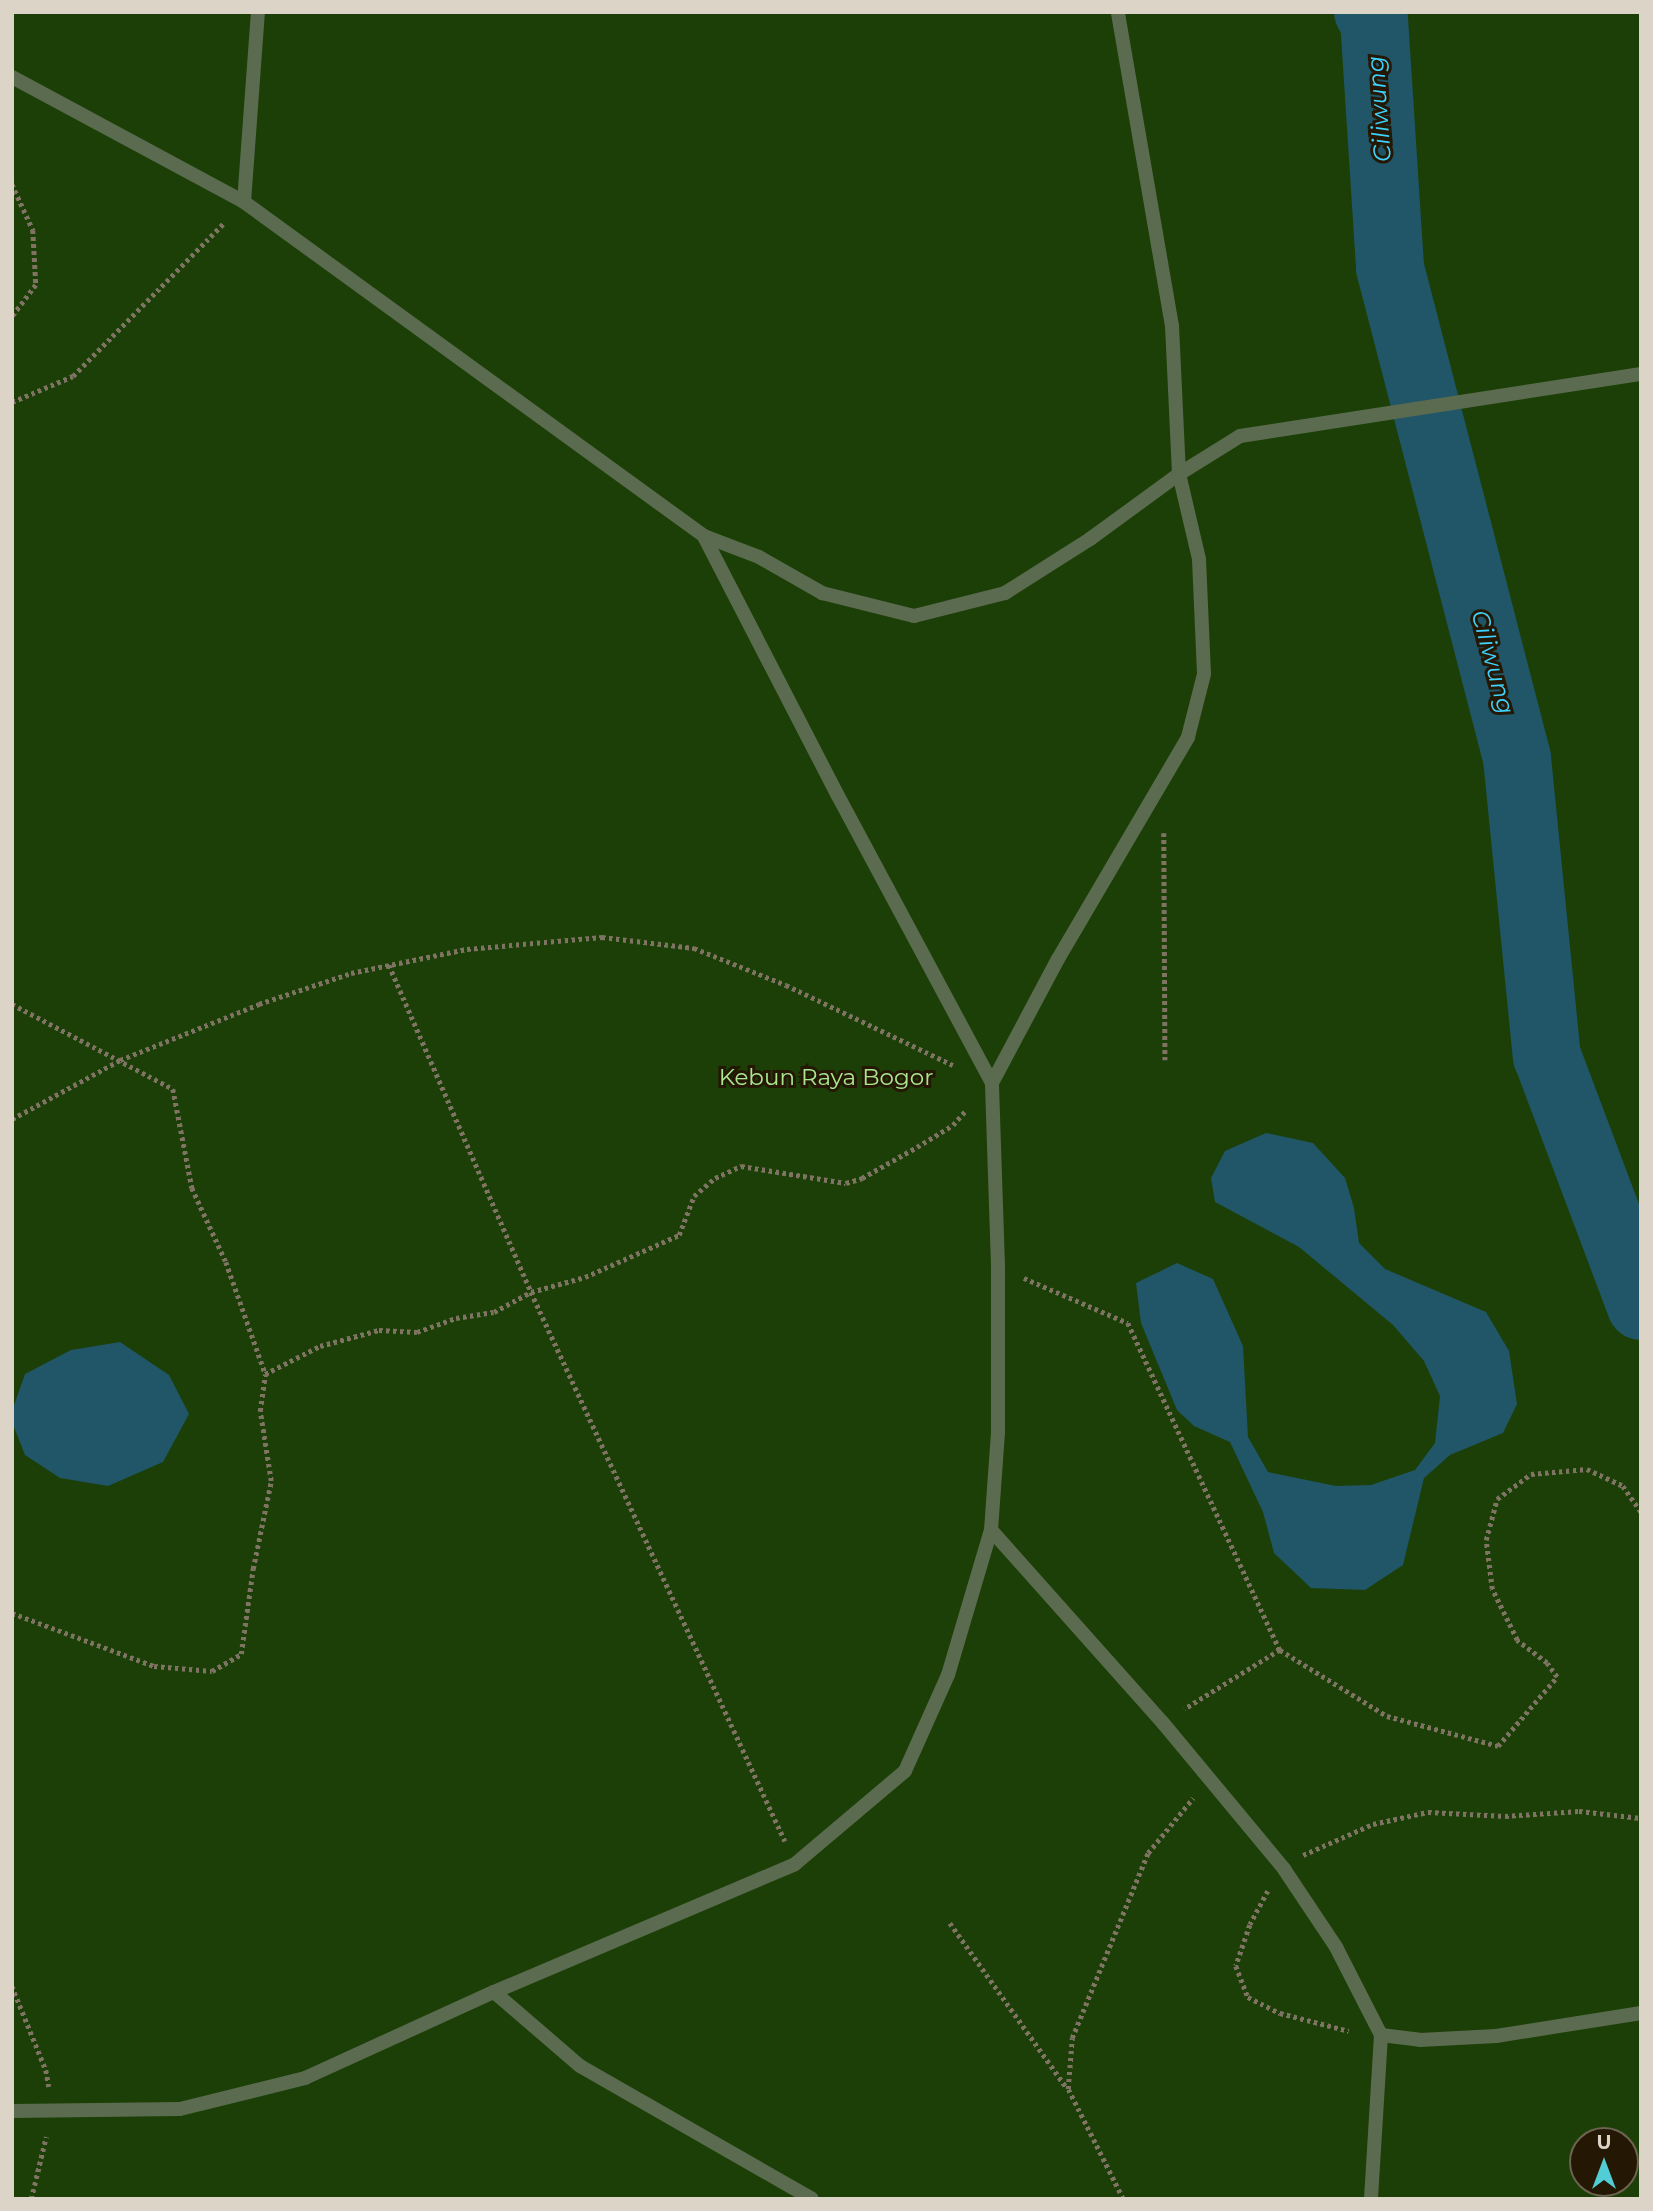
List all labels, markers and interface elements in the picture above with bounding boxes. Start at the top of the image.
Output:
water label: Ciliwung [1361,55,1397,163]
water label: Ciliwung [1465,607,1521,717]
park label: Kebun Raya Bogor [719,1063,933,1091]
north arrow [1569,2127,1639,2197]
text: U [1597,2131,1611,2154]

